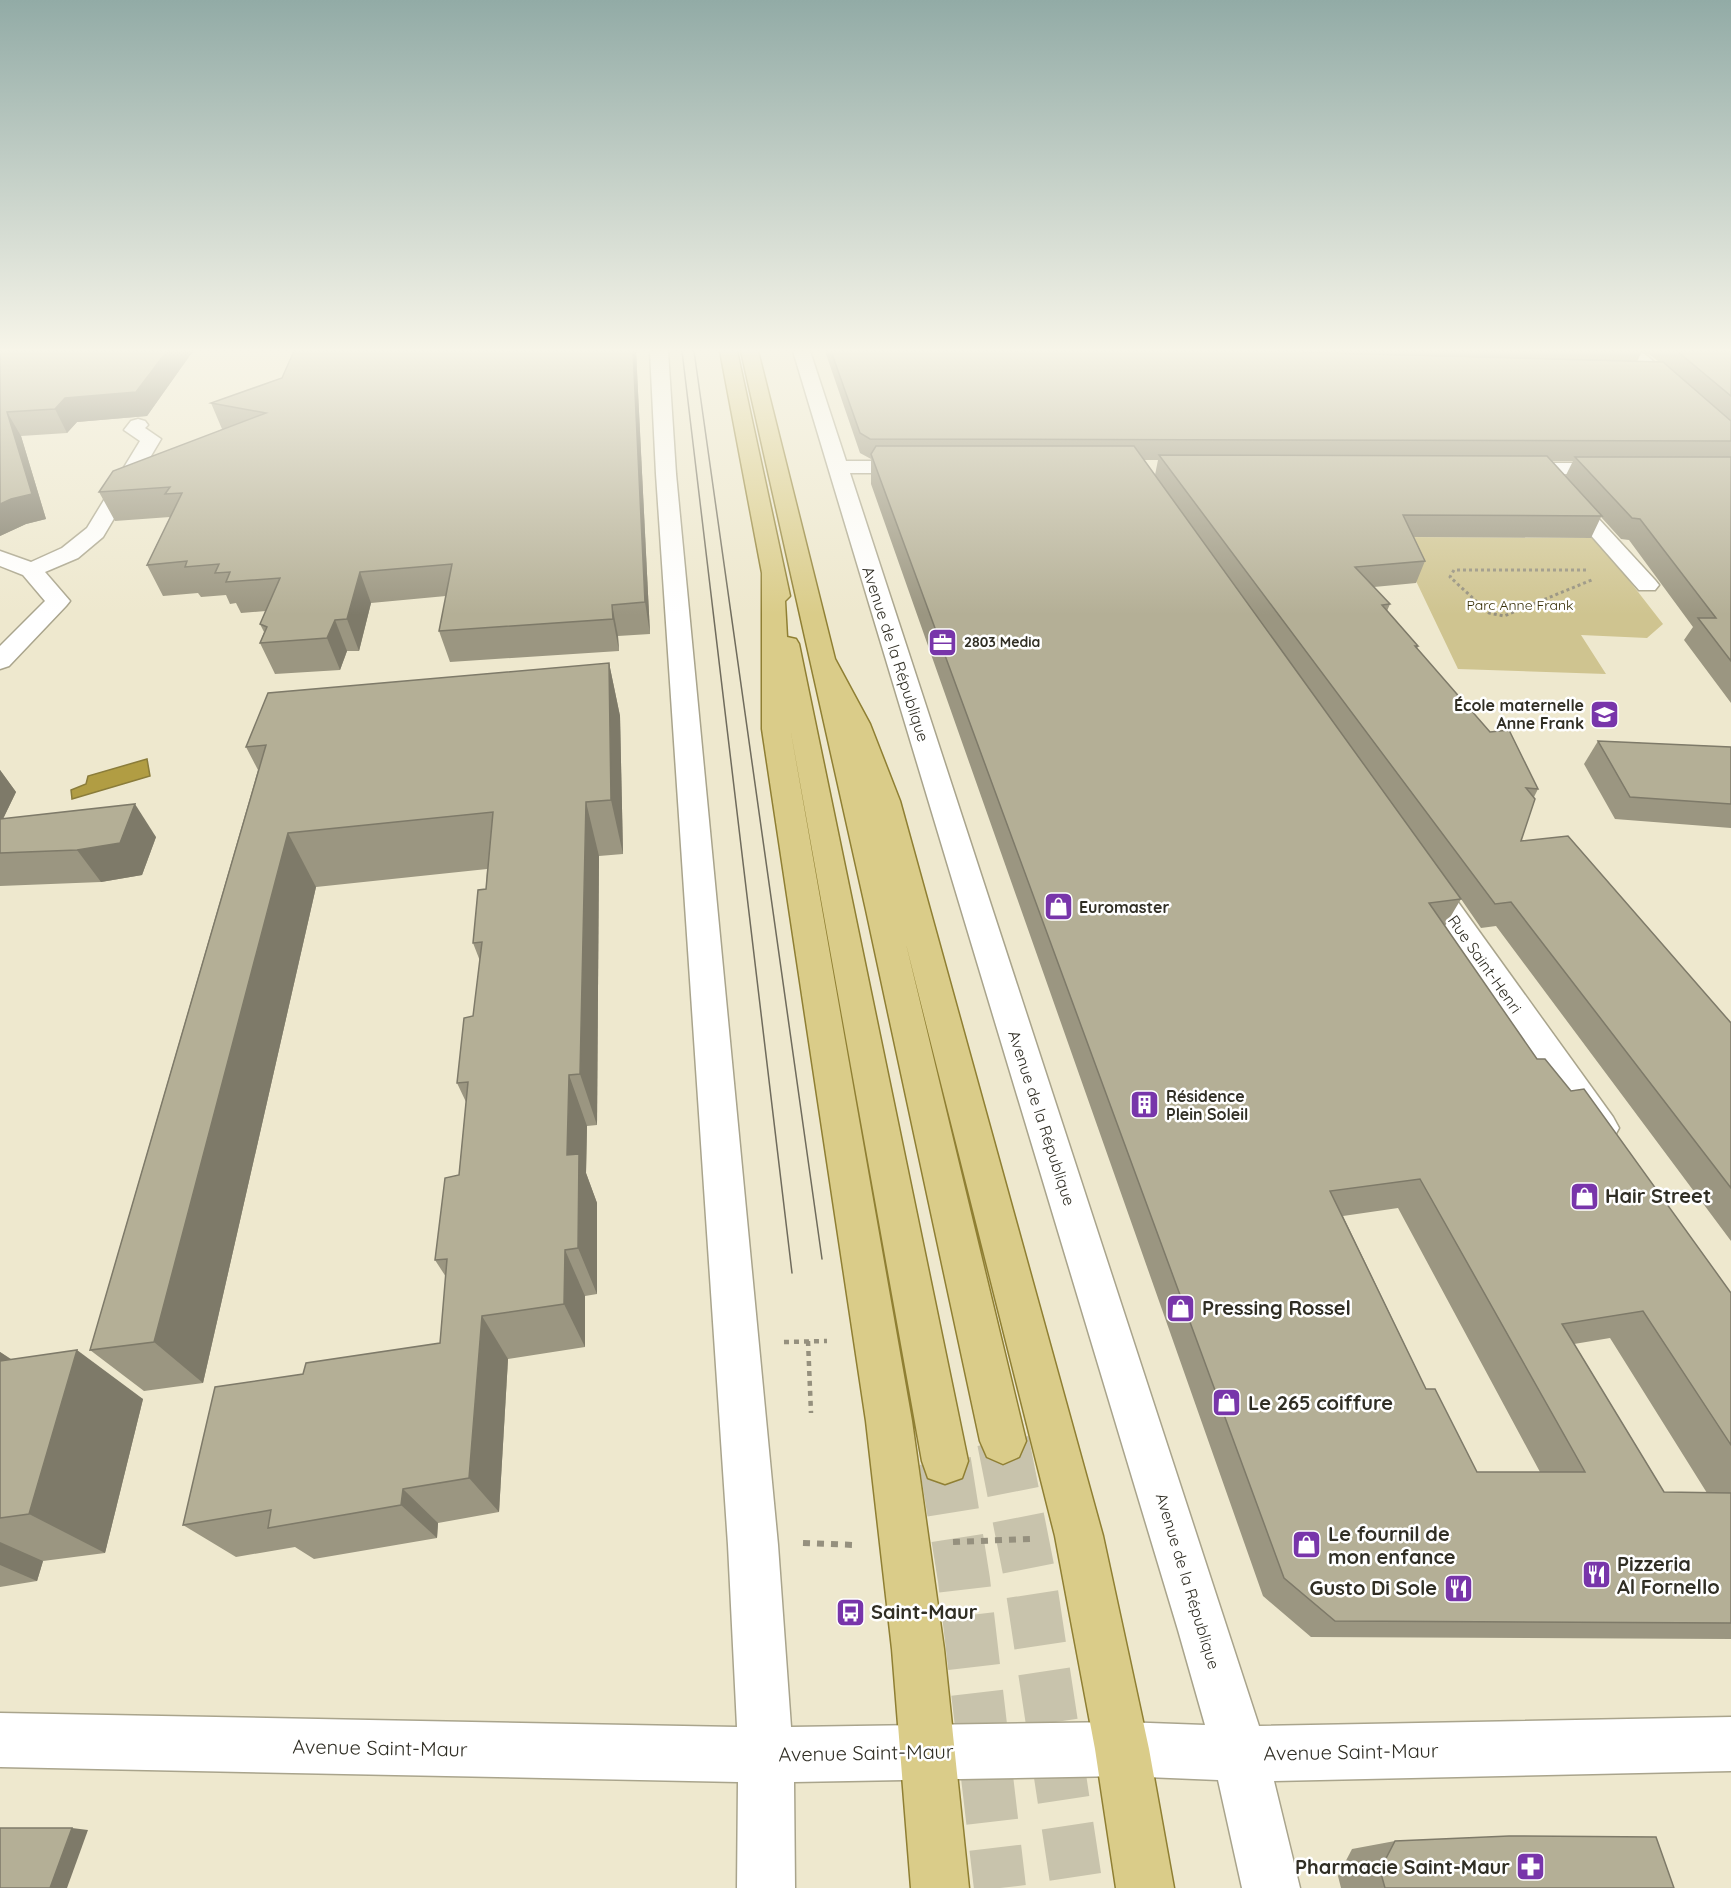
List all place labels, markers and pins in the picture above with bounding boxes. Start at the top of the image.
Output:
office icon: 2803 Media [927,626,959,658]
place label: 2803 Media [964,633,1040,651]
place label: École maternelle Anne Frank [1454,695,1584,733]
school or university icon: École maternelle Anne Frank [1589,698,1621,730]
shop icon: Euromaster [1042,891,1074,923]
place label: Euromaster [1079,897,1169,917]
place label: Résidence Plein Soleil [1166,1086,1248,1124]
building icon: Résidence Plein Soleil [1129,1089,1161,1121]
shop icon: Hair Street [1568,1180,1600,1212]
place label: Hair Street [1605,1183,1711,1208]
shop icon: Pressing Rossel [1165,1292,1197,1324]
place label: Pressing Rossel [1202,1295,1351,1320]
shop icon: Le 265 coiffure [1211,1387,1243,1419]
place label: Le 265 coiffure [1248,1390,1393,1415]
place label: Le fournil de mon enfance [1328,1521,1456,1569]
shop icon: Le fournil de mon enfance [1291,1529,1323,1561]
place label: Pizzeria Al Fornello [1617,1551,1720,1599]
restaurant icon: Pizzeria Al Fornello [1580,1559,1612,1591]
restaurant icon: Gusto Di Sole [1442,1572,1474,1604]
place label: Gusto Di Sole [1310,1575,1437,1600]
bus stop icon: Saint-Maur [834,1596,866,1628]
place label: Saint-Maur [871,1599,978,1624]
pharmacy icon: Pharmacie Saint-Maur [1515,1851,1547,1883]
place label: Pharmacie Saint-Maur [1295,1854,1510,1879]

